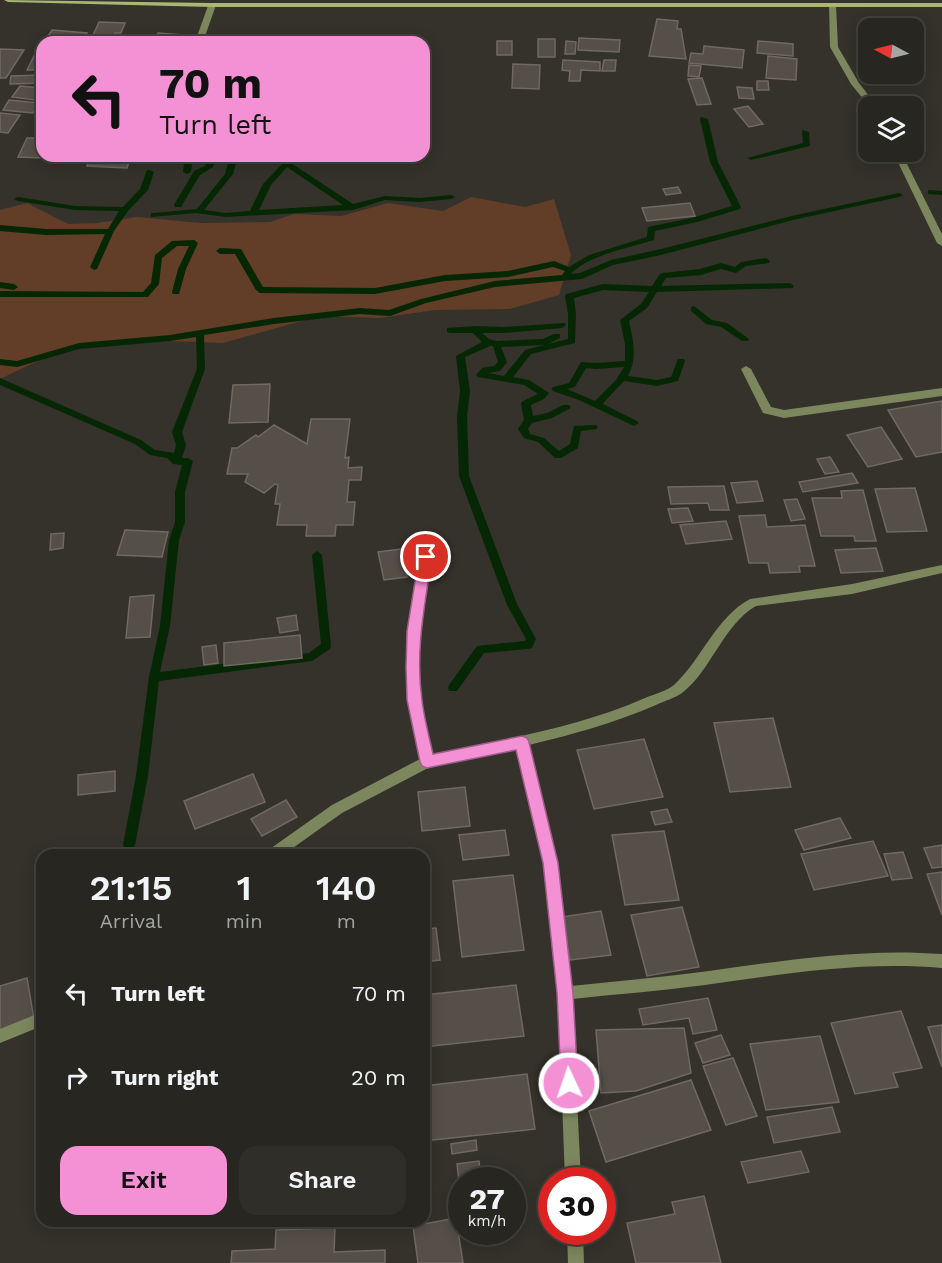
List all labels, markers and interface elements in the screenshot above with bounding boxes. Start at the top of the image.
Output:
north arrow [858,18,924,84]
map controls [858,18,924,162]
text: 70 m [159,59,262,108]
icon: left [60,60,138,138]
button: layers [858,96,924,162]
text: Turn left [159,109,271,141]
pin [400,531,451,582]
icon: arrive [409,540,442,573]
text: 21:15 [89,867,172,909]
text: 1 [237,867,252,909]
text: 140 [316,867,377,909]
text: Arrival [100,909,162,933]
text: min [226,909,263,933]
text: m [337,909,356,933]
icon: left [60,977,93,1010]
text: Turn left [111,981,205,1006]
text: 70 m [352,981,406,1006]
position arrow [537,1051,601,1115]
icon: right [60,1061,93,1094]
text: Turn right [111,1065,218,1090]
text: 20 m [351,1065,406,1090]
button: Exit [60,1146,227,1215]
button: Share [239,1146,406,1215]
speed limit sign: 30 [538,1167,616,1245]
text: 27 [469,1181,505,1216]
text: km/h [468,1212,506,1230]

